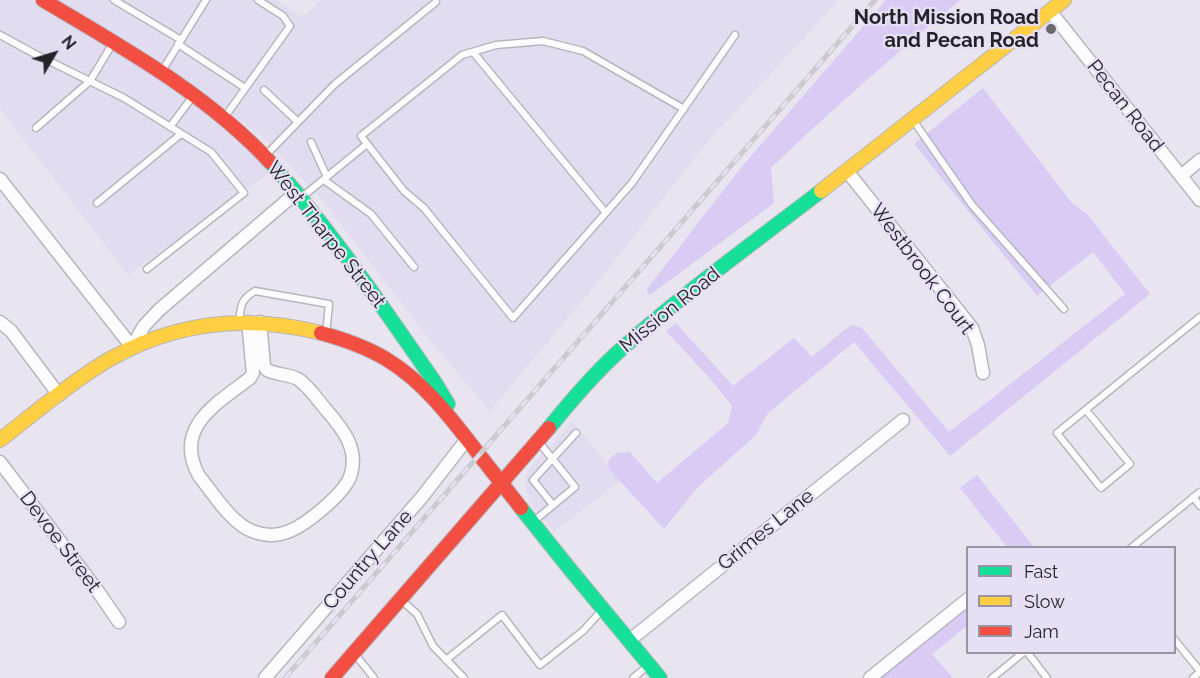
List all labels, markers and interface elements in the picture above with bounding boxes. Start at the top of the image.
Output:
place label: North Mission Road and Pecan Road [854,6,1039,53]
marker: North Mission Road and Pecan Road [1044,22,1058,36]
north arrow [24,24,84,84]
text: N [57,32,80,53]
street label: Pecan Road [1081,55,1169,157]
street label: West Tharpe Street [261,157,391,313]
street label: Westbrook Court [865,199,979,339]
street label: Mission Road [615,262,725,358]
street label: Grimes Lane [713,484,819,576]
street label: Devoe Street [14,487,106,597]
street label: Country Lane [318,505,418,615]
legend [966,546,1176,654]
text: Fast [1024,561,1058,582]
text: Slow [1024,591,1065,612]
text: Jam [1024,621,1059,642]

